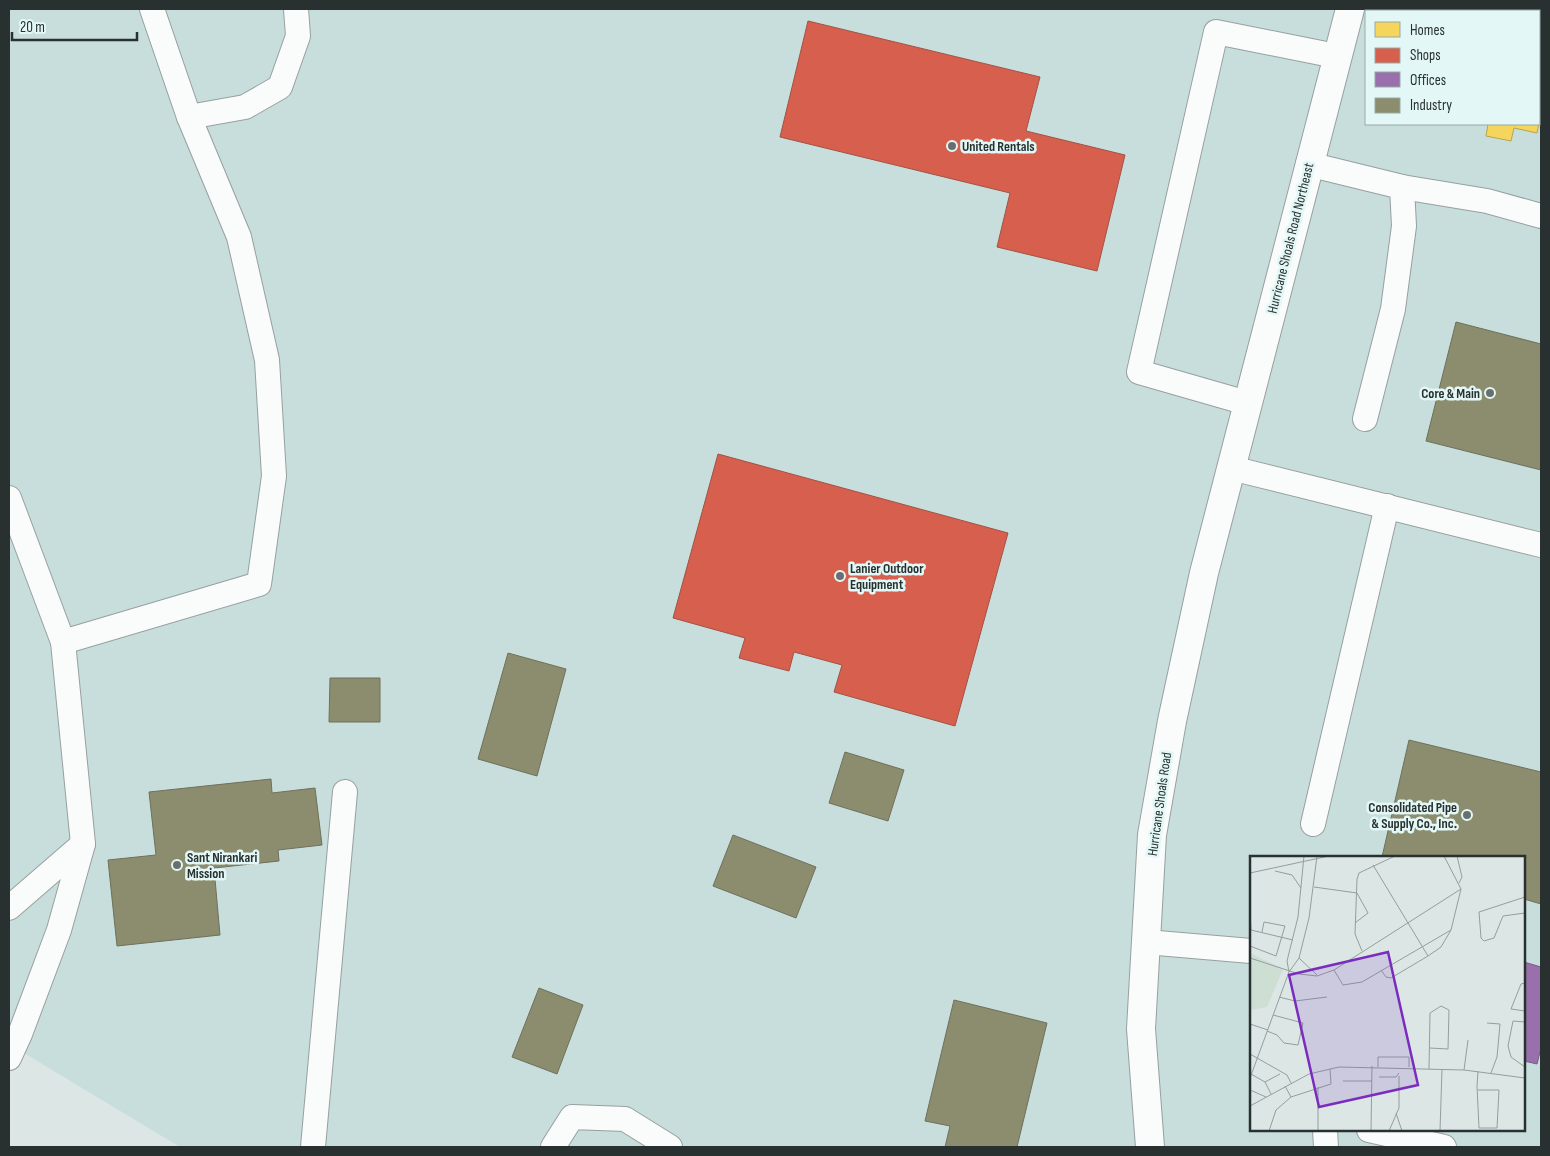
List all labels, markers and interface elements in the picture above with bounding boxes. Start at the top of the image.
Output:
scale bar [12,10,138,42]
legend [1365,10,1540,125]
text: 20 m [20,18,45,37]
text: Homes [1410,21,1445,40]
text: Shops [1410,46,1441,65]
text: Offices [1410,71,1446,90]
text: Industry [1410,96,1452,115]
place label: United Rentals [962,138,1035,155]
marker: United Rentals [946,140,958,152]
street label: Hurricane Shoals Road Northeast [1264,161,1317,315]
place label: Core & Main [1421,385,1480,402]
marker: Core & Main [1484,387,1496,399]
place label: Lanier Outdoor Equipment [850,560,924,593]
marker: Lanier Outdoor Equipment [834,570,846,582]
street label: Hurricane Shoals Road [1144,751,1175,857]
place label: Consolidated Pipe & Supply Co., Inc. [1368,799,1457,832]
marker: Consolidated Pipe & Supply Co., Inc. [1461,809,1473,821]
place label: Sant Nirankari Mission [187,849,257,882]
inset map [1250,856,1525,1131]
marker: Sant Nirankari Mission [171,859,183,871]

